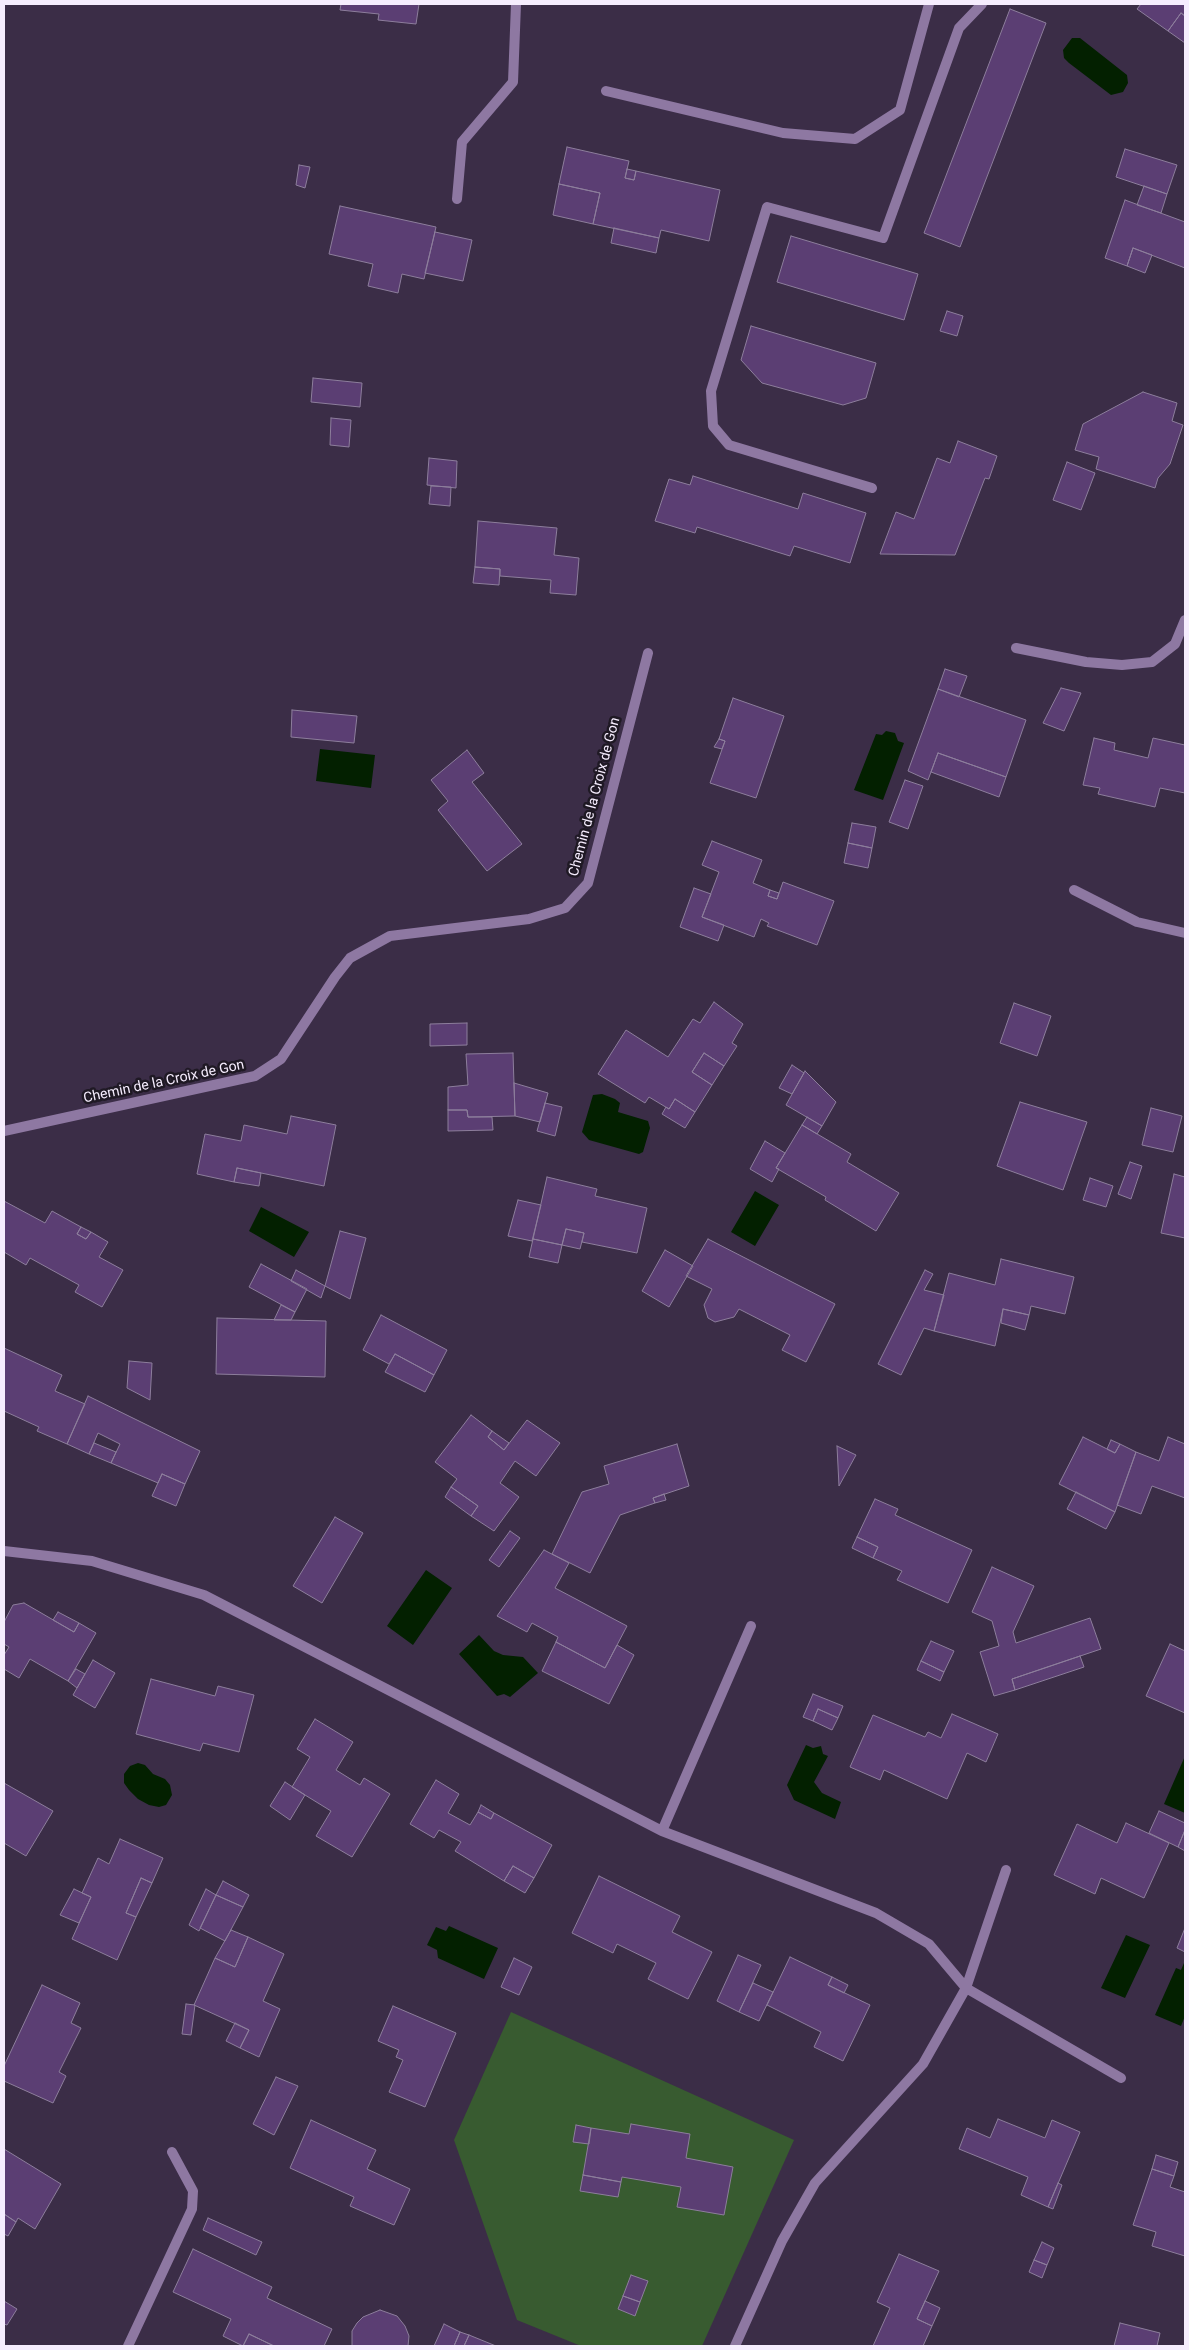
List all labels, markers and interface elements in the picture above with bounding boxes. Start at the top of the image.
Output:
street label: Chemin de la Croix de Gon [566,716,624,878]
street label: Chemin de la Croix de Gon [82,1057,246,1107]

